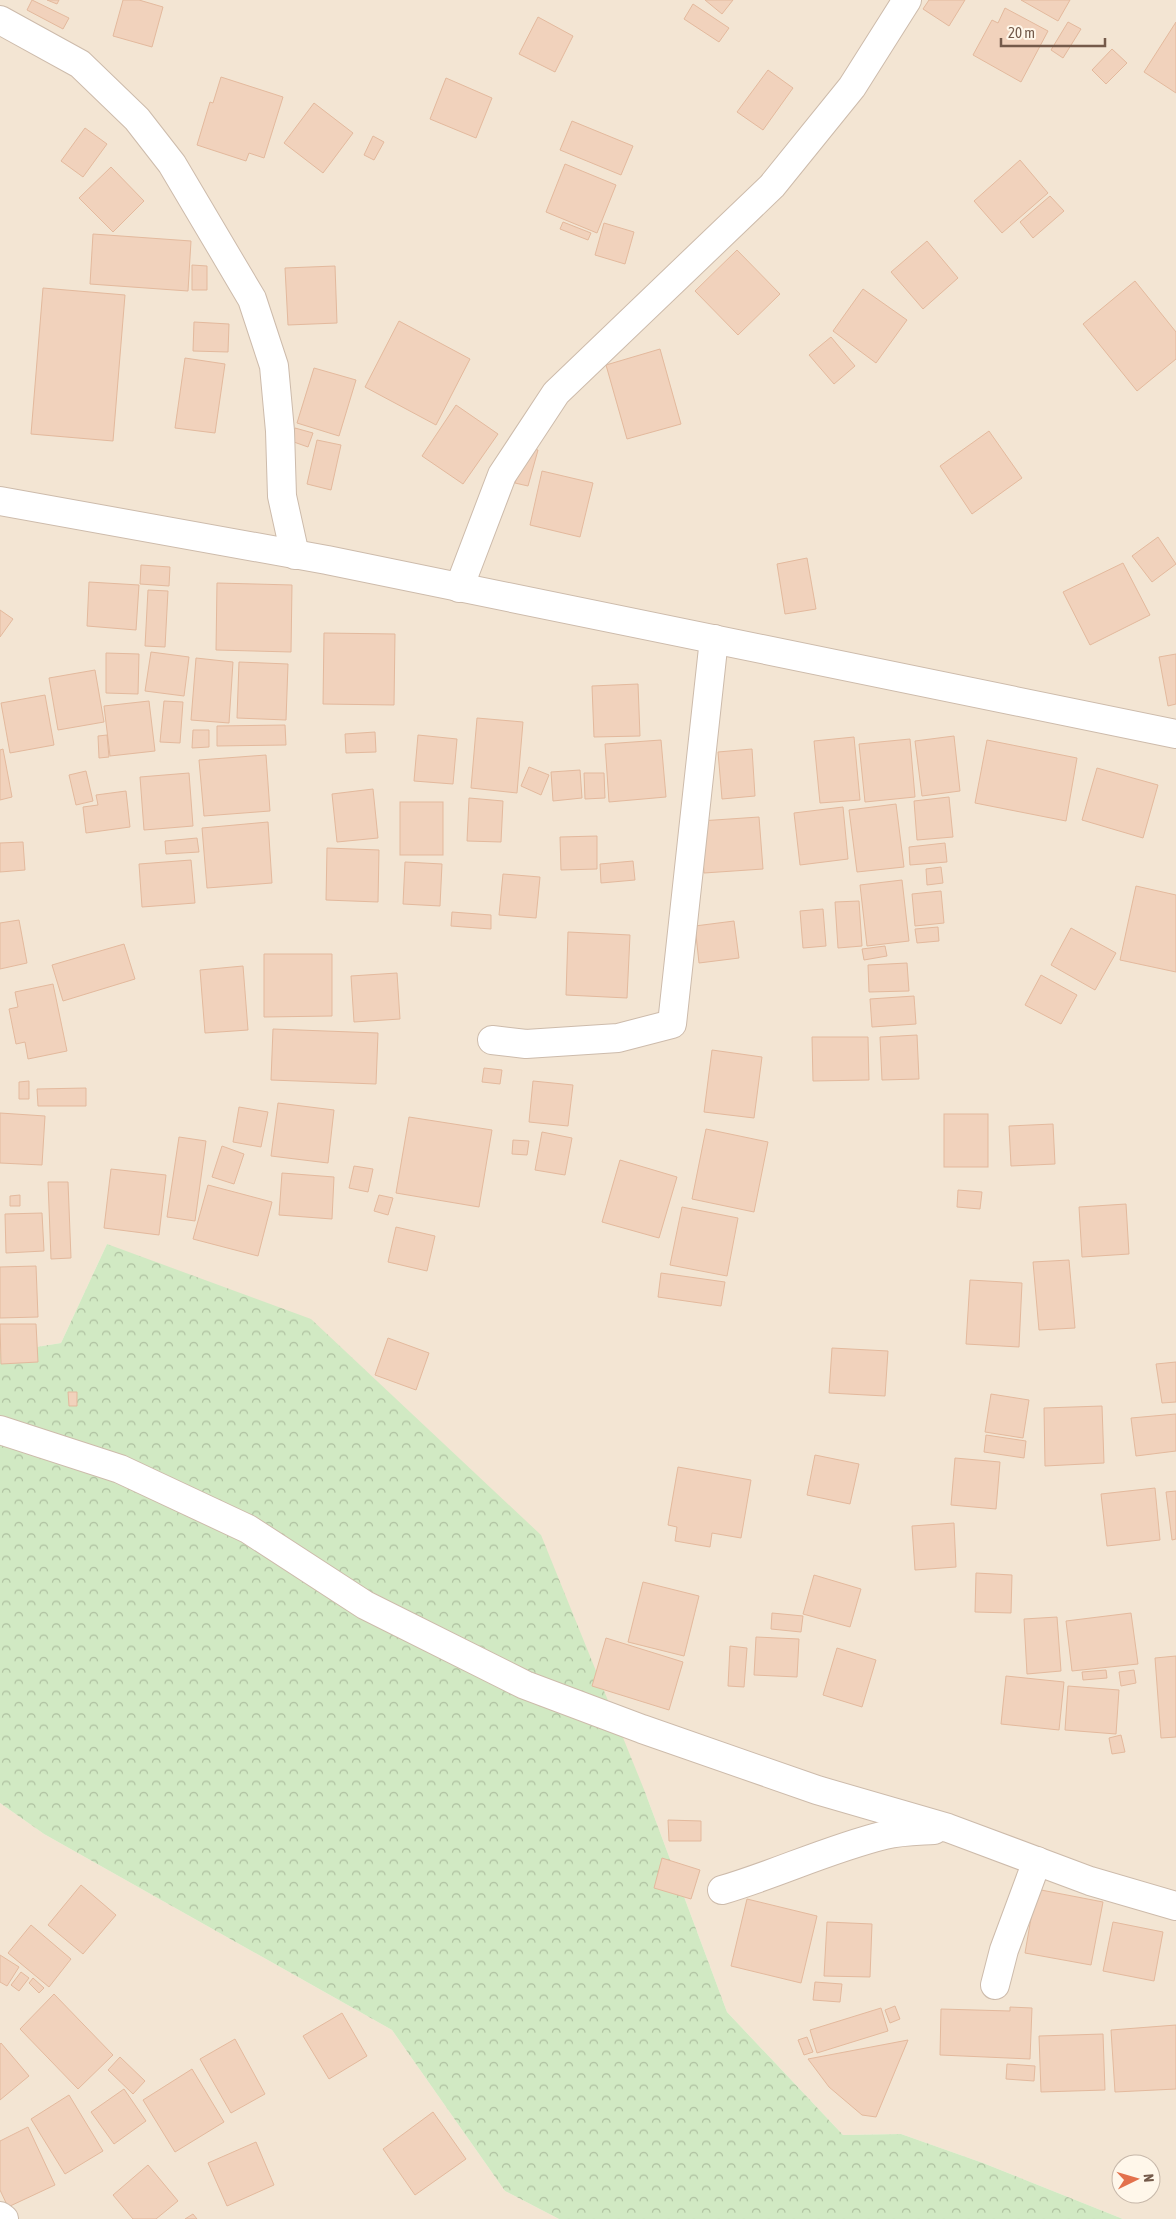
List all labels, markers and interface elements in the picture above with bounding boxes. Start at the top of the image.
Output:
scale bar [1001,15,1105,47]
text: 20 m [1008,24,1035,41]
north arrow [1111,2154,1161,2204]
text: N [1141,2173,1157,2183]

